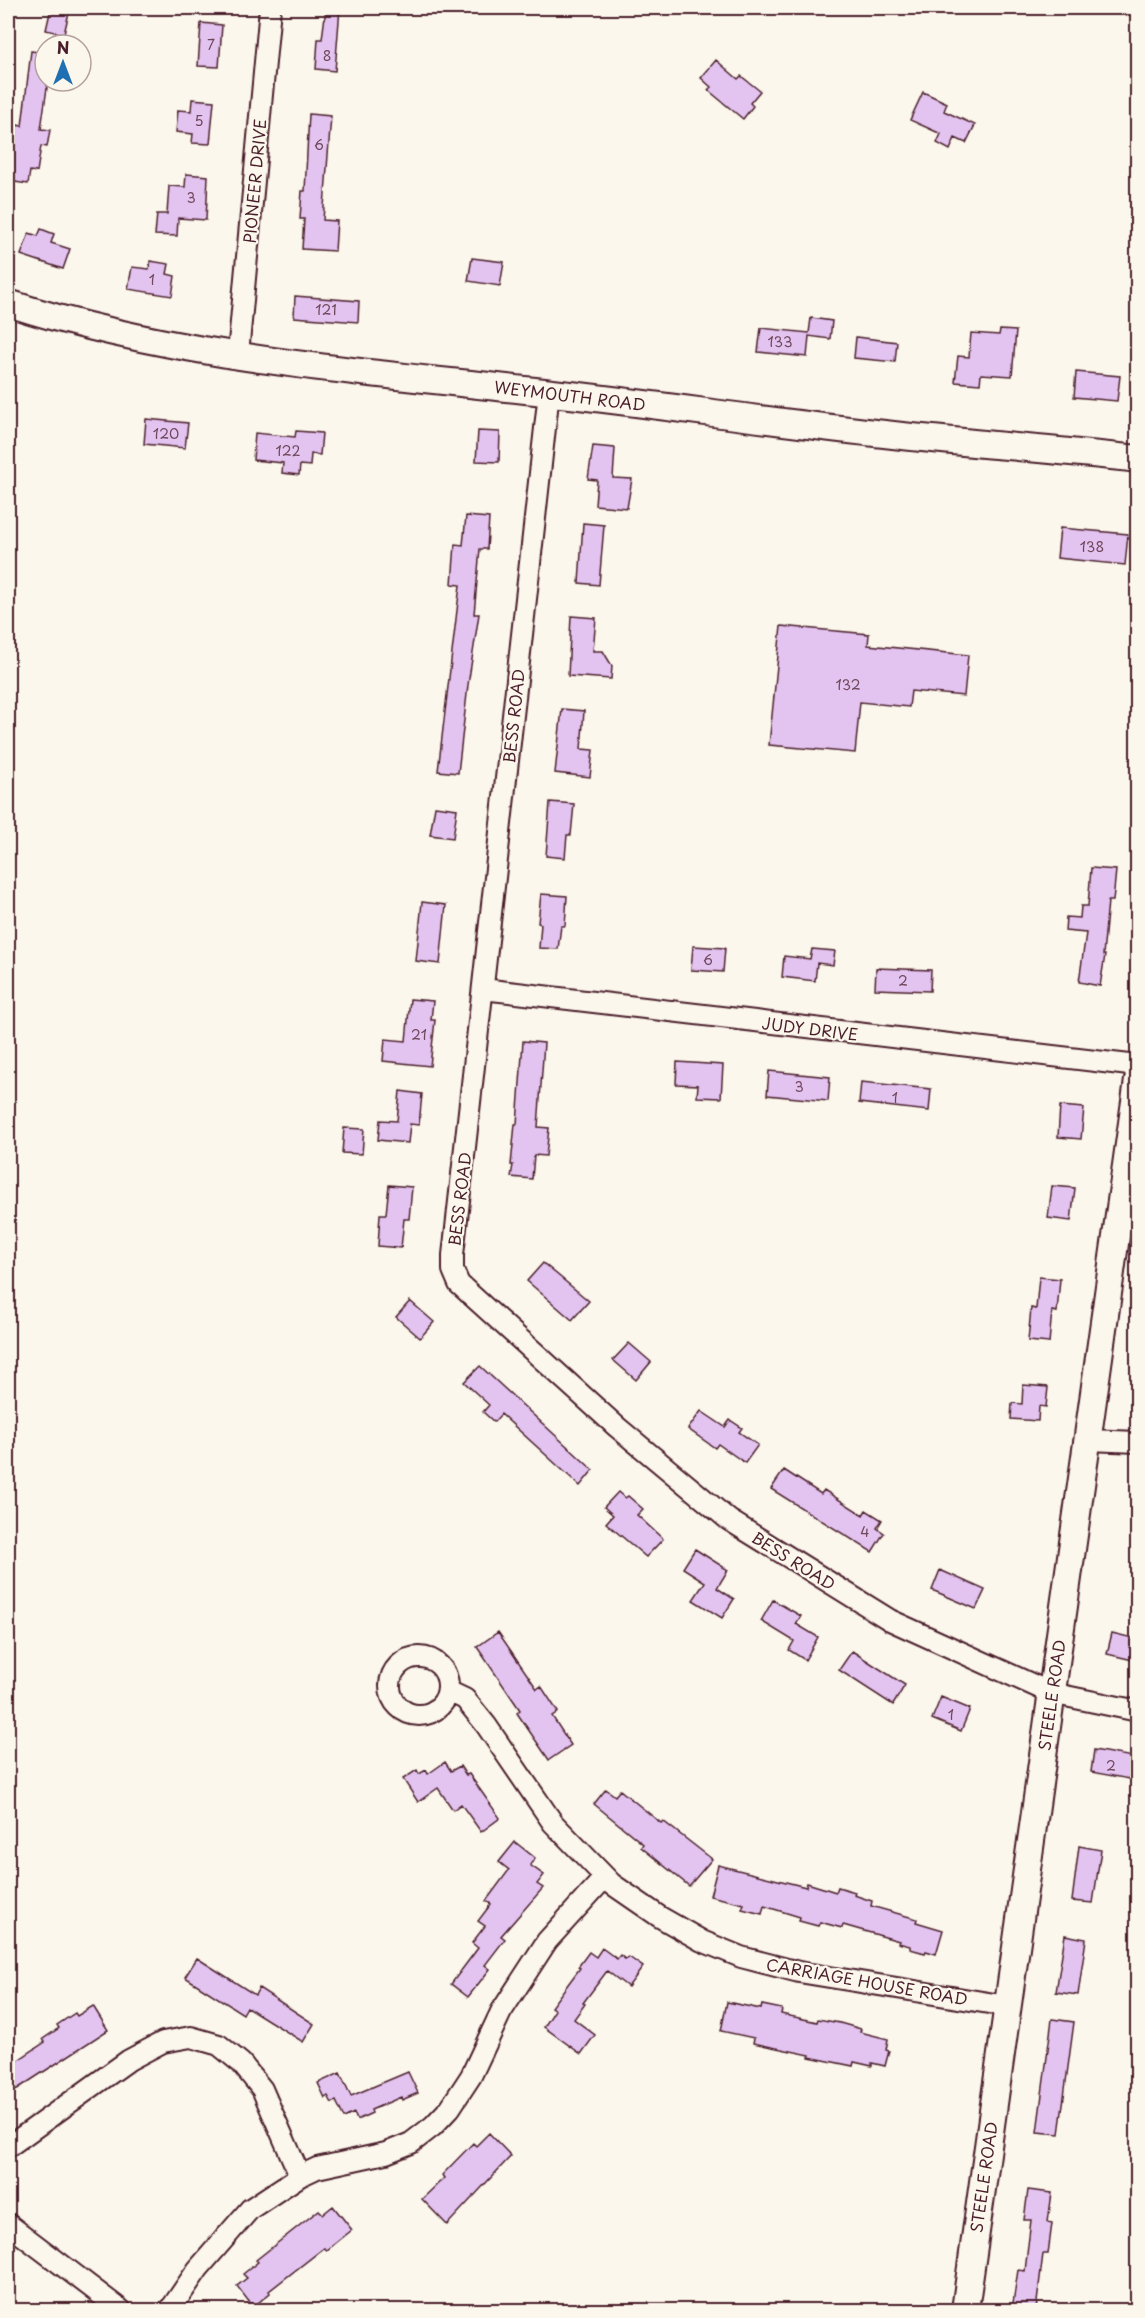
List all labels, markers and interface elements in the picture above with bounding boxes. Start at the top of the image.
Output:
north arrow [33,33,93,93]
house number: 7 [207,34,215,55]
text: N [57,35,69,59]
house number: 8 [323,45,331,66]
house number: 5 [194,110,204,131]
street label: PIONEER DRIVE [237,118,271,244]
house number: 6 [314,134,324,155]
house number: 3 [186,187,196,208]
house number: 1 [149,269,155,290]
house number: 121 [315,299,337,320]
house number: 133 [767,331,793,352]
street label: WEYMOUTH ROAD [493,374,647,416]
house number: 120 [153,423,179,444]
house number: 122 [275,440,301,461]
house number: 138 [1080,536,1104,557]
street label: BESS ROAD [496,668,530,764]
house number: 132 [835,674,861,695]
house number: 6 [703,949,713,970]
house number: 2 [898,970,908,991]
street label: JUDY DRIVE [761,1010,859,1046]
house number: 21 [411,1024,427,1045]
house number: 3 [794,1076,804,1097]
house number: 1 [892,1087,898,1108]
street label: BESS ROAD [441,1151,477,1247]
house number: 4 [860,1521,870,1542]
street label: BESS ROAD [748,1525,840,1595]
street label: STEELE ROAD [1031,1638,1071,1752]
house number: 1 [948,1704,954,1725]
house number: 2 [1106,1755,1116,1776]
street label: CARRIAGE HOUSE ROAD [764,1951,970,2011]
street label: STEELE ROAD [963,2120,1003,2234]

